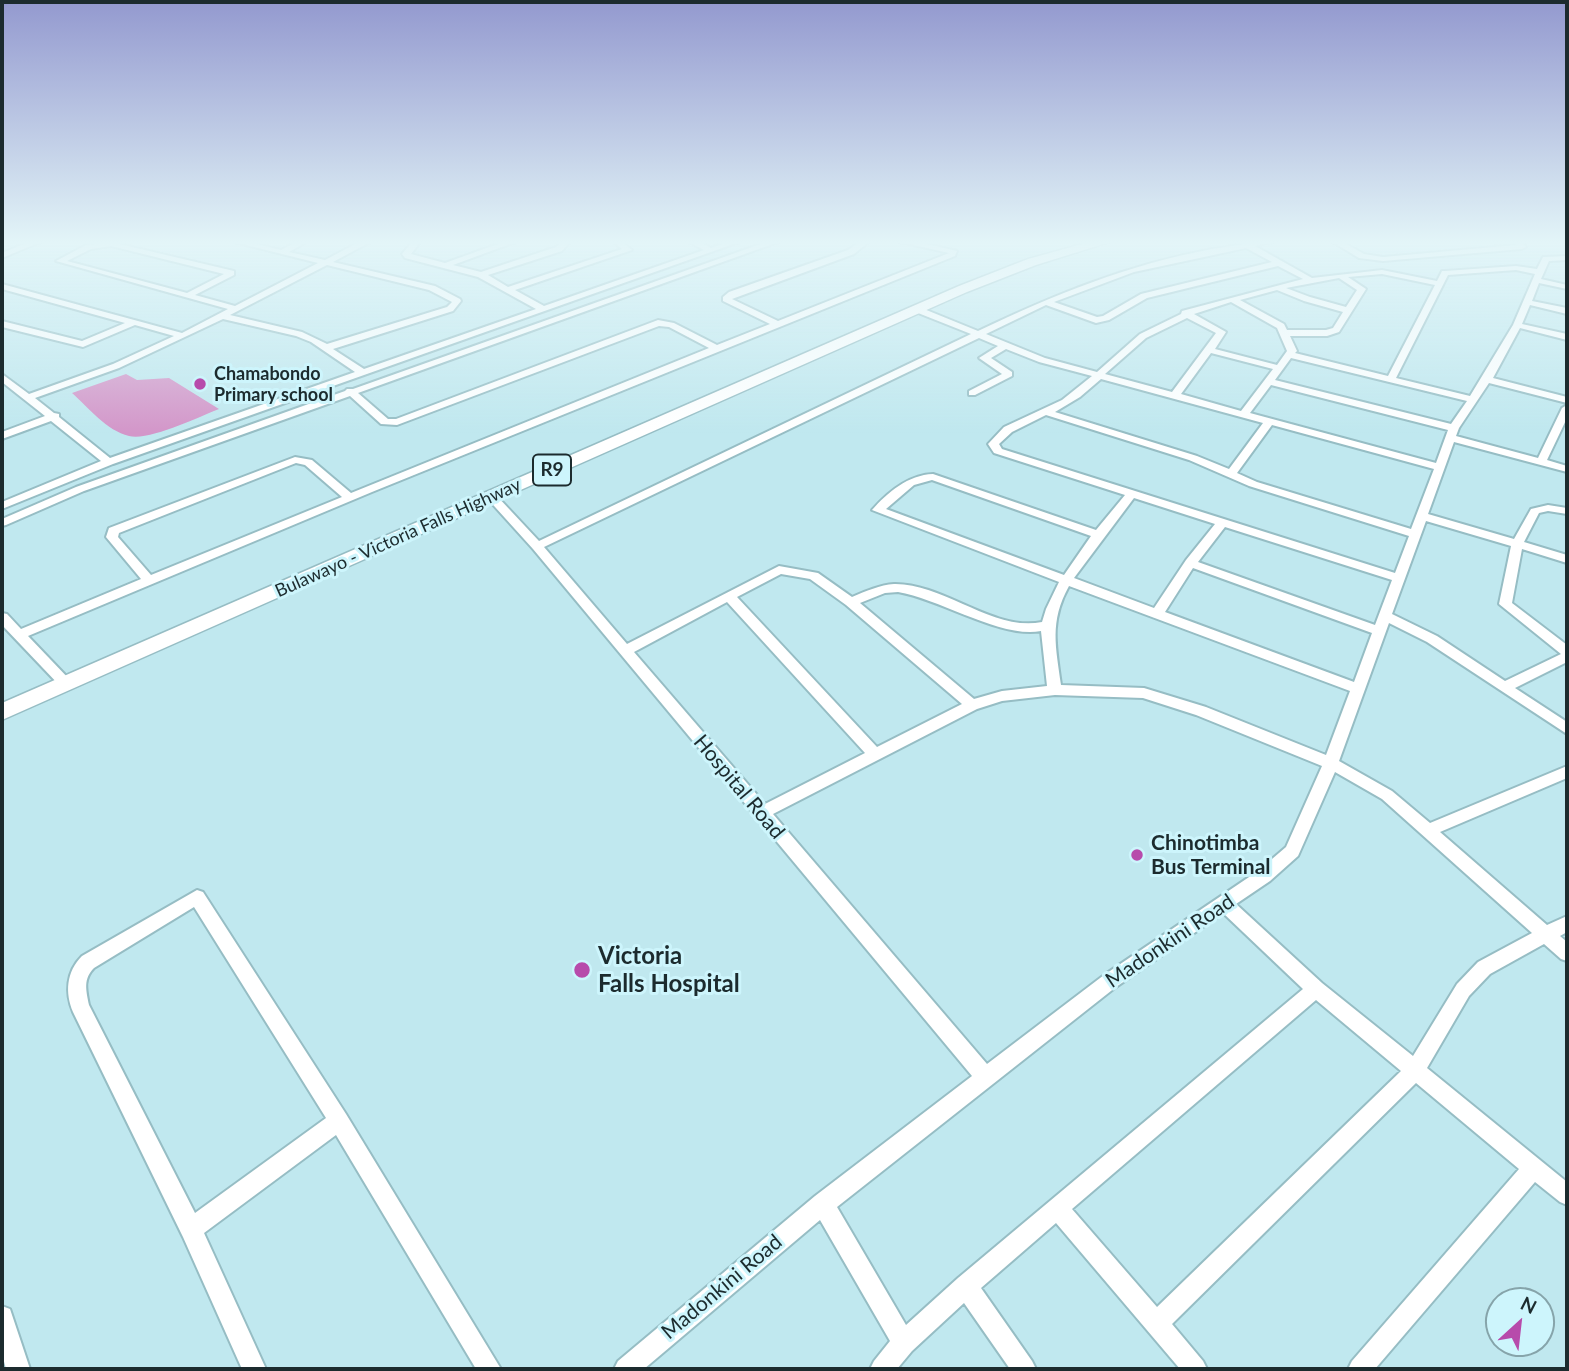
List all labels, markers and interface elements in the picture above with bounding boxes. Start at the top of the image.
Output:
place label: Chamabondo Primary school [214,363,333,406]
marker: Chamabondo Primary school [192,376,208,392]
road number: R9 [533,454,571,485]
street label: Bulawayo - Victoria Falls Highway [272,474,524,602]
street label: Hospital Road [688,730,790,844]
place label: Chinotimba Bus Terminal [1151,830,1271,880]
marker: Chinotimba Bus Terminal [1129,847,1145,863]
street label: Madonkini Road [1101,889,1239,993]
place label: Victoria Falls Hospital [598,942,740,998]
marker: Victoria Falls Hospital [572,960,592,980]
street label: Madonkini Road [657,1229,787,1345]
north arrow [1485,1287,1555,1357]
text: N [1517,1291,1541,1318]

